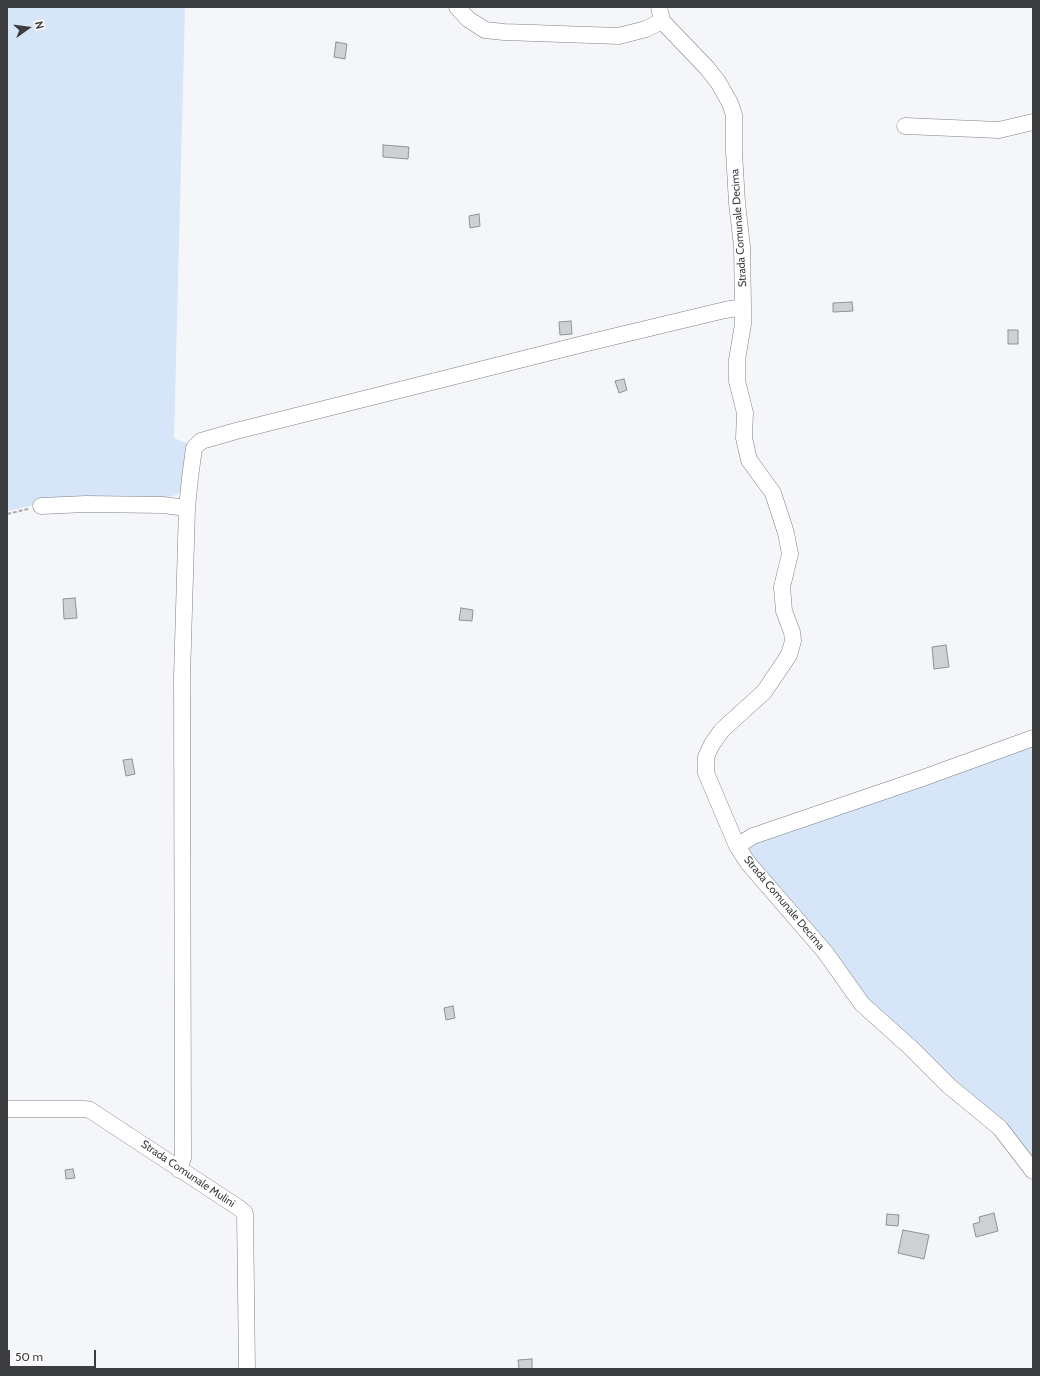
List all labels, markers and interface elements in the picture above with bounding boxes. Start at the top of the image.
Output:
north arrow [8,8,48,48]
text: N [32,20,47,31]
street label: Strada Comunale Decima [728,168,750,288]
street label: Strada Comunale Decima [741,853,827,953]
street label: Strada Comunale Mulini [138,1138,238,1210]
scale bar [10,1342,98,1368]
text: 50 m [15,1349,43,1364]

